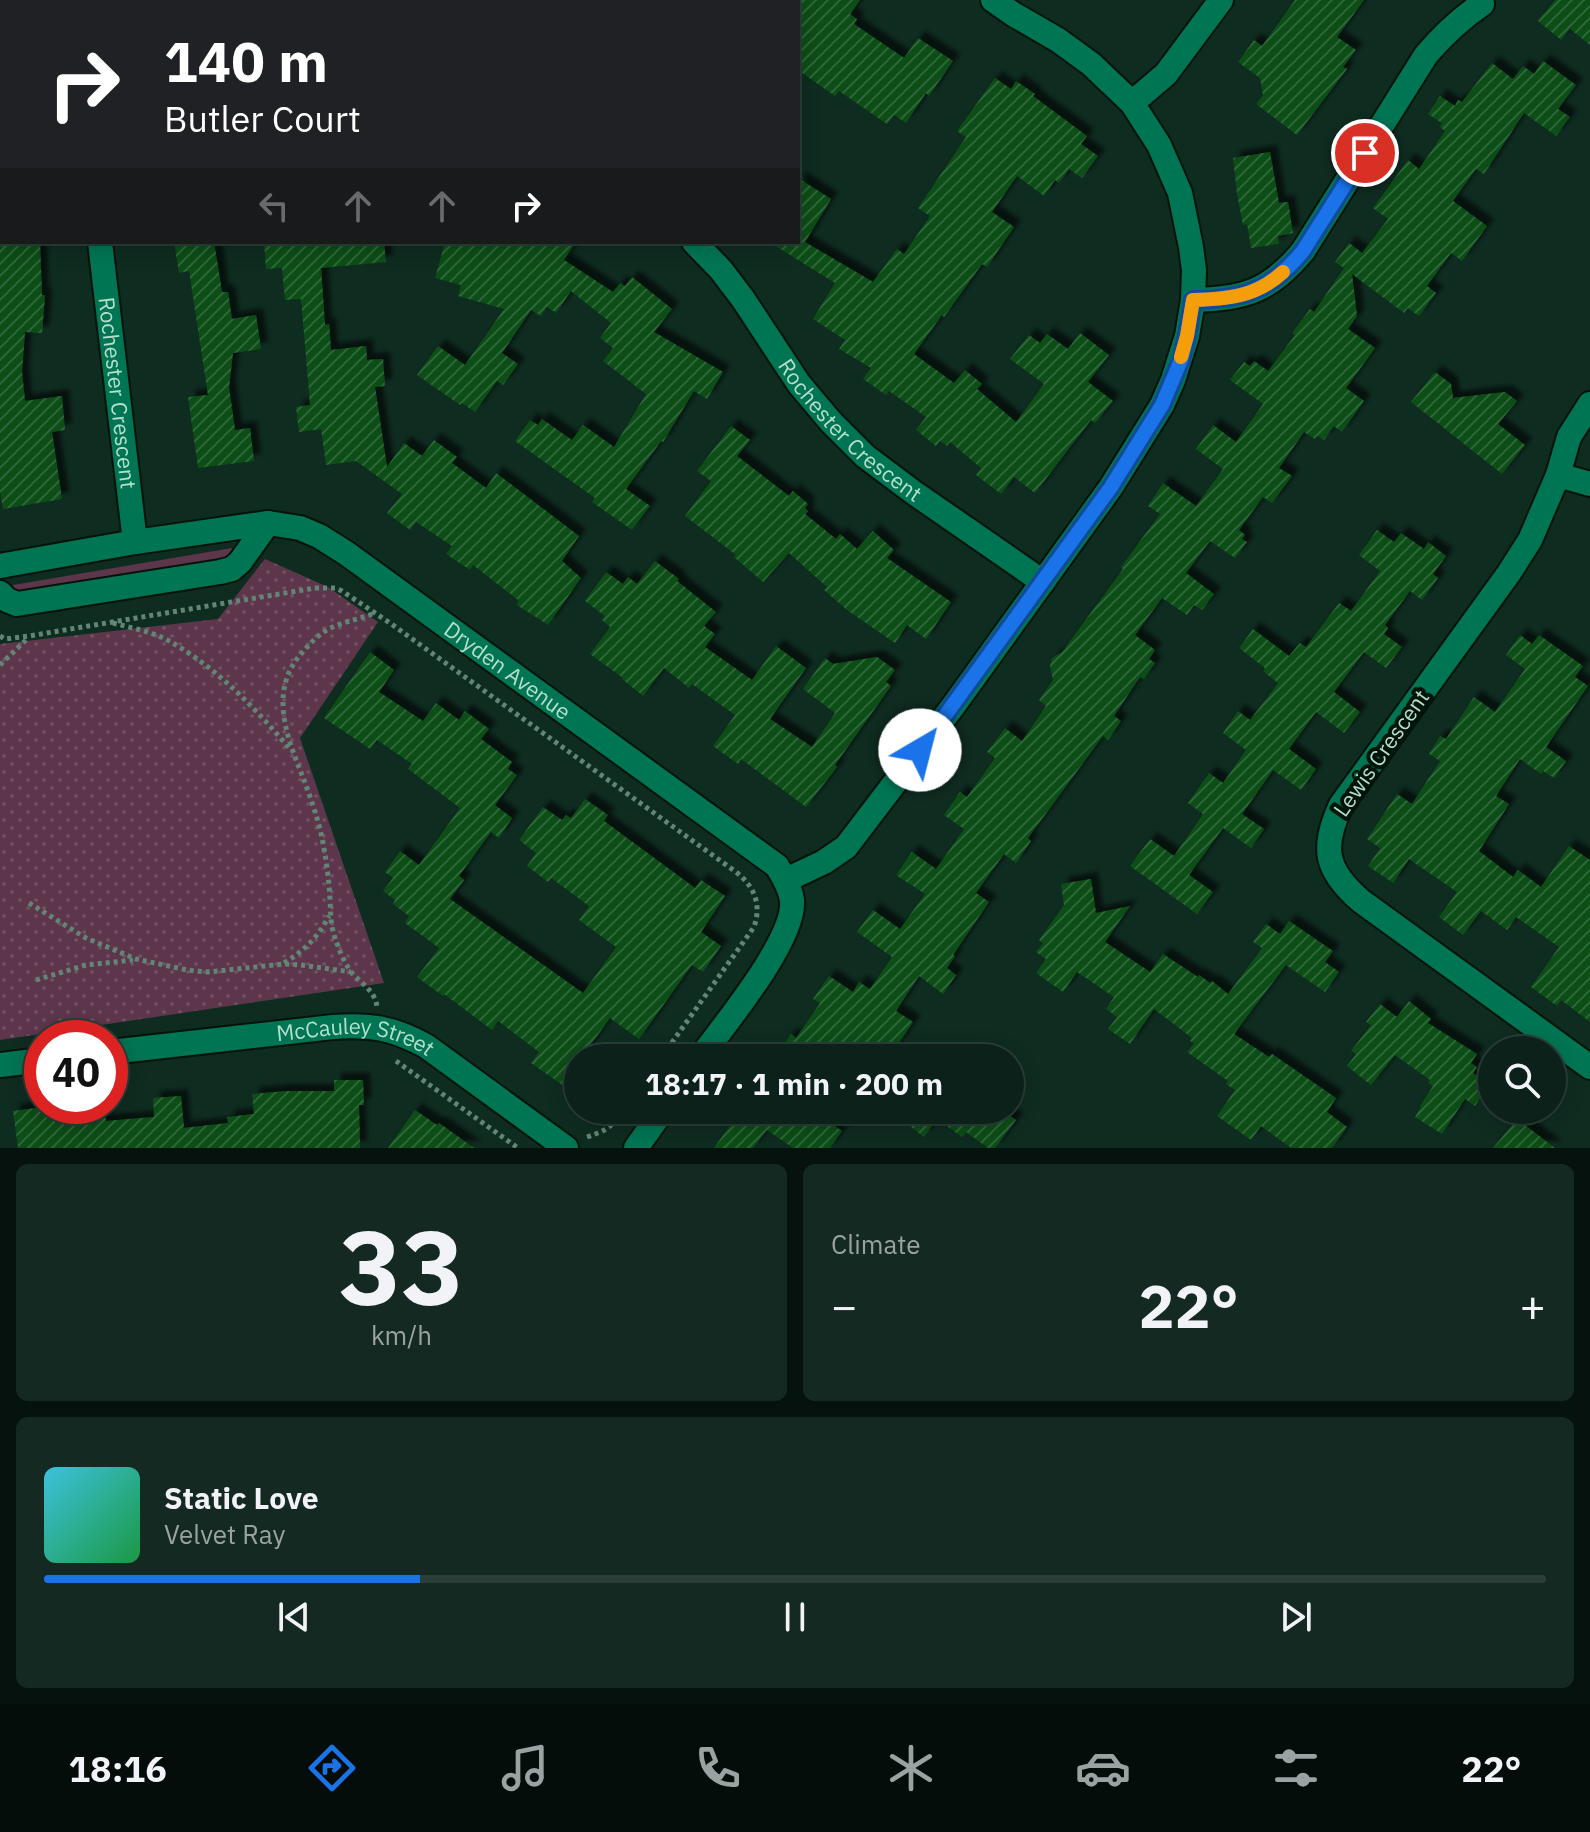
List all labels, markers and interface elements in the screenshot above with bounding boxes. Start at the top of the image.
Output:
text: 140 m [164,25,328,97]
icon: right [32,32,136,136]
text: Butler Court [164,95,361,142]
pin [1331,119,1399,187]
icon: arrive [1343,131,1387,175]
icon: left [252,184,296,228]
icon: ahead [336,184,380,228]
icon: ahead [420,184,464,228]
icon: right [504,184,548,228]
street label: Rochester Crescent [93,295,144,490]
street label: Rochester Crescent [772,353,928,508]
street label: Dryden Avenue [439,614,577,726]
street label: Lewis Crescent [1326,683,1435,822]
position arrow [878,708,962,792]
street label: McCauley Street [275,1011,441,1062]
speed limit sign: 40 [24,1020,128,1124]
map controls [1478,1036,1566,1124]
button: search [1478,1036,1566,1124]
text: 18:17 · 1 min · 200 m [645,1064,943,1103]
text: 33 [339,1198,464,1334]
text: Climate [831,1227,921,1261]
text: 22° [1138,1266,1239,1345]
text: − [831,1277,857,1334]
text: + [1520,1277,1546,1334]
text: km/h [371,1318,432,1352]
text: Static Love [164,1478,319,1517]
text: Velvet Ray [164,1517,285,1551]
icon: previous [272,1595,316,1639]
icon: pause [773,1595,817,1639]
icon: next [1274,1595,1318,1639]
icon: directions [304,1740,360,1796]
icon: music [497,1740,553,1796]
icon: phone [690,1740,746,1796]
icon: climate [883,1740,939,1796]
icon: car [1075,1740,1131,1796]
icon: filters [1268,1740,1324,1796]
text: 18:16 [68,1745,167,1792]
text: 22° [1461,1745,1521,1792]

